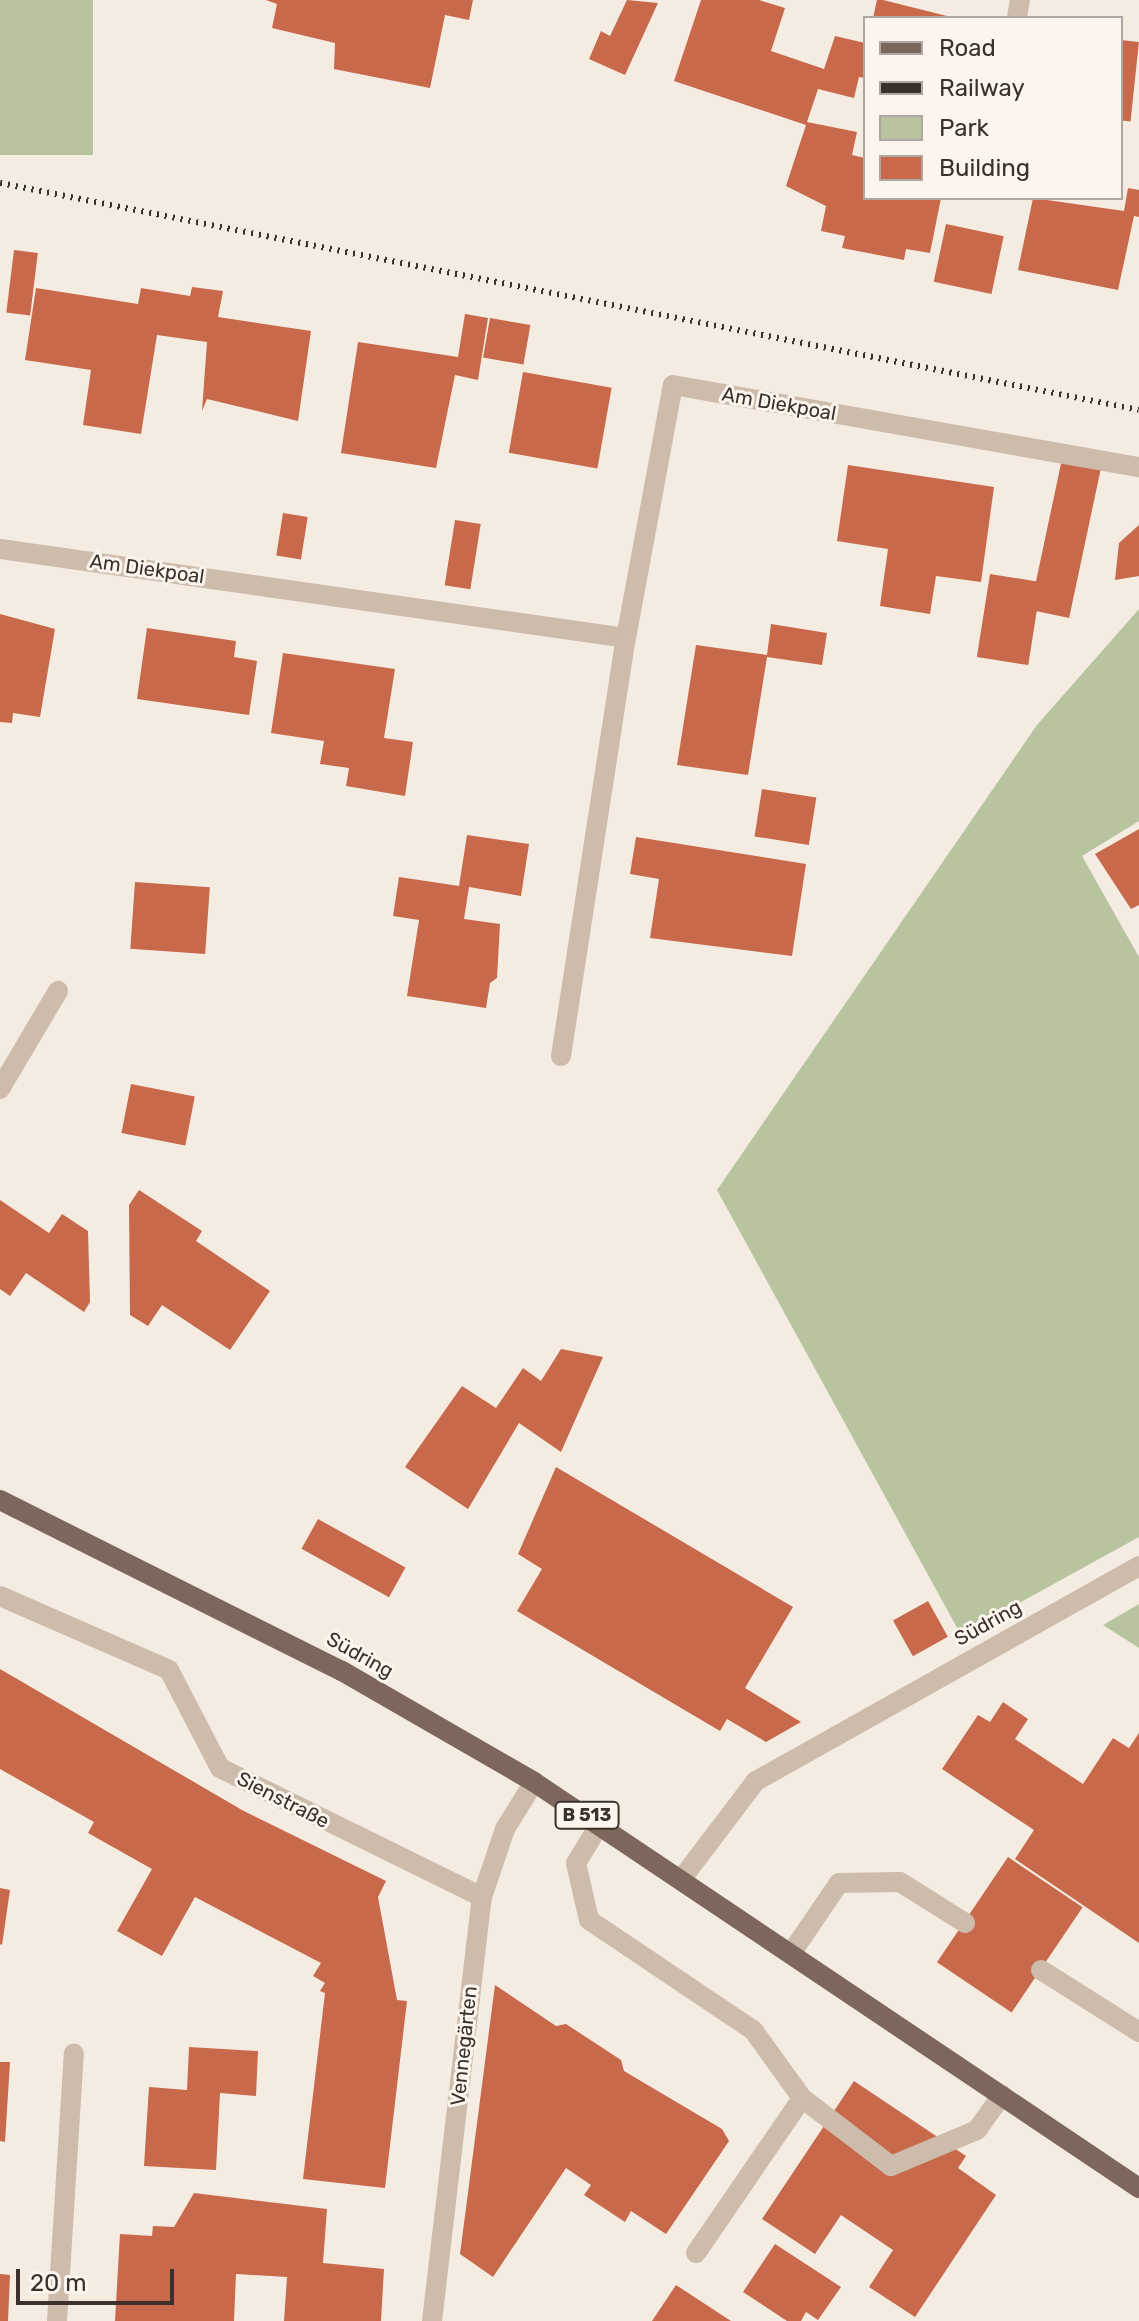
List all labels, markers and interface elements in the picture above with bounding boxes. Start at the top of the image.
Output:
legend [863,16,1123,200]
text: Road [939,34,996,62]
text: Railway [939,74,1025,102]
text: Park [939,114,989,142]
text: Building [939,154,1030,182]
street label: Am Diekpoal [720,382,838,426]
street label: Am Diekpoal [88,549,206,589]
street label: Südring [950,1595,1026,1651]
street label: Südring [322,1627,398,1683]
street label: Sienstraße [233,1767,333,1833]
road number: B 513 [553,1801,621,1829]
street label: Vennegärten [446,1985,482,2107]
scale bar [20,2253,178,2303]
text: 20 m [30,2269,87,2297]

